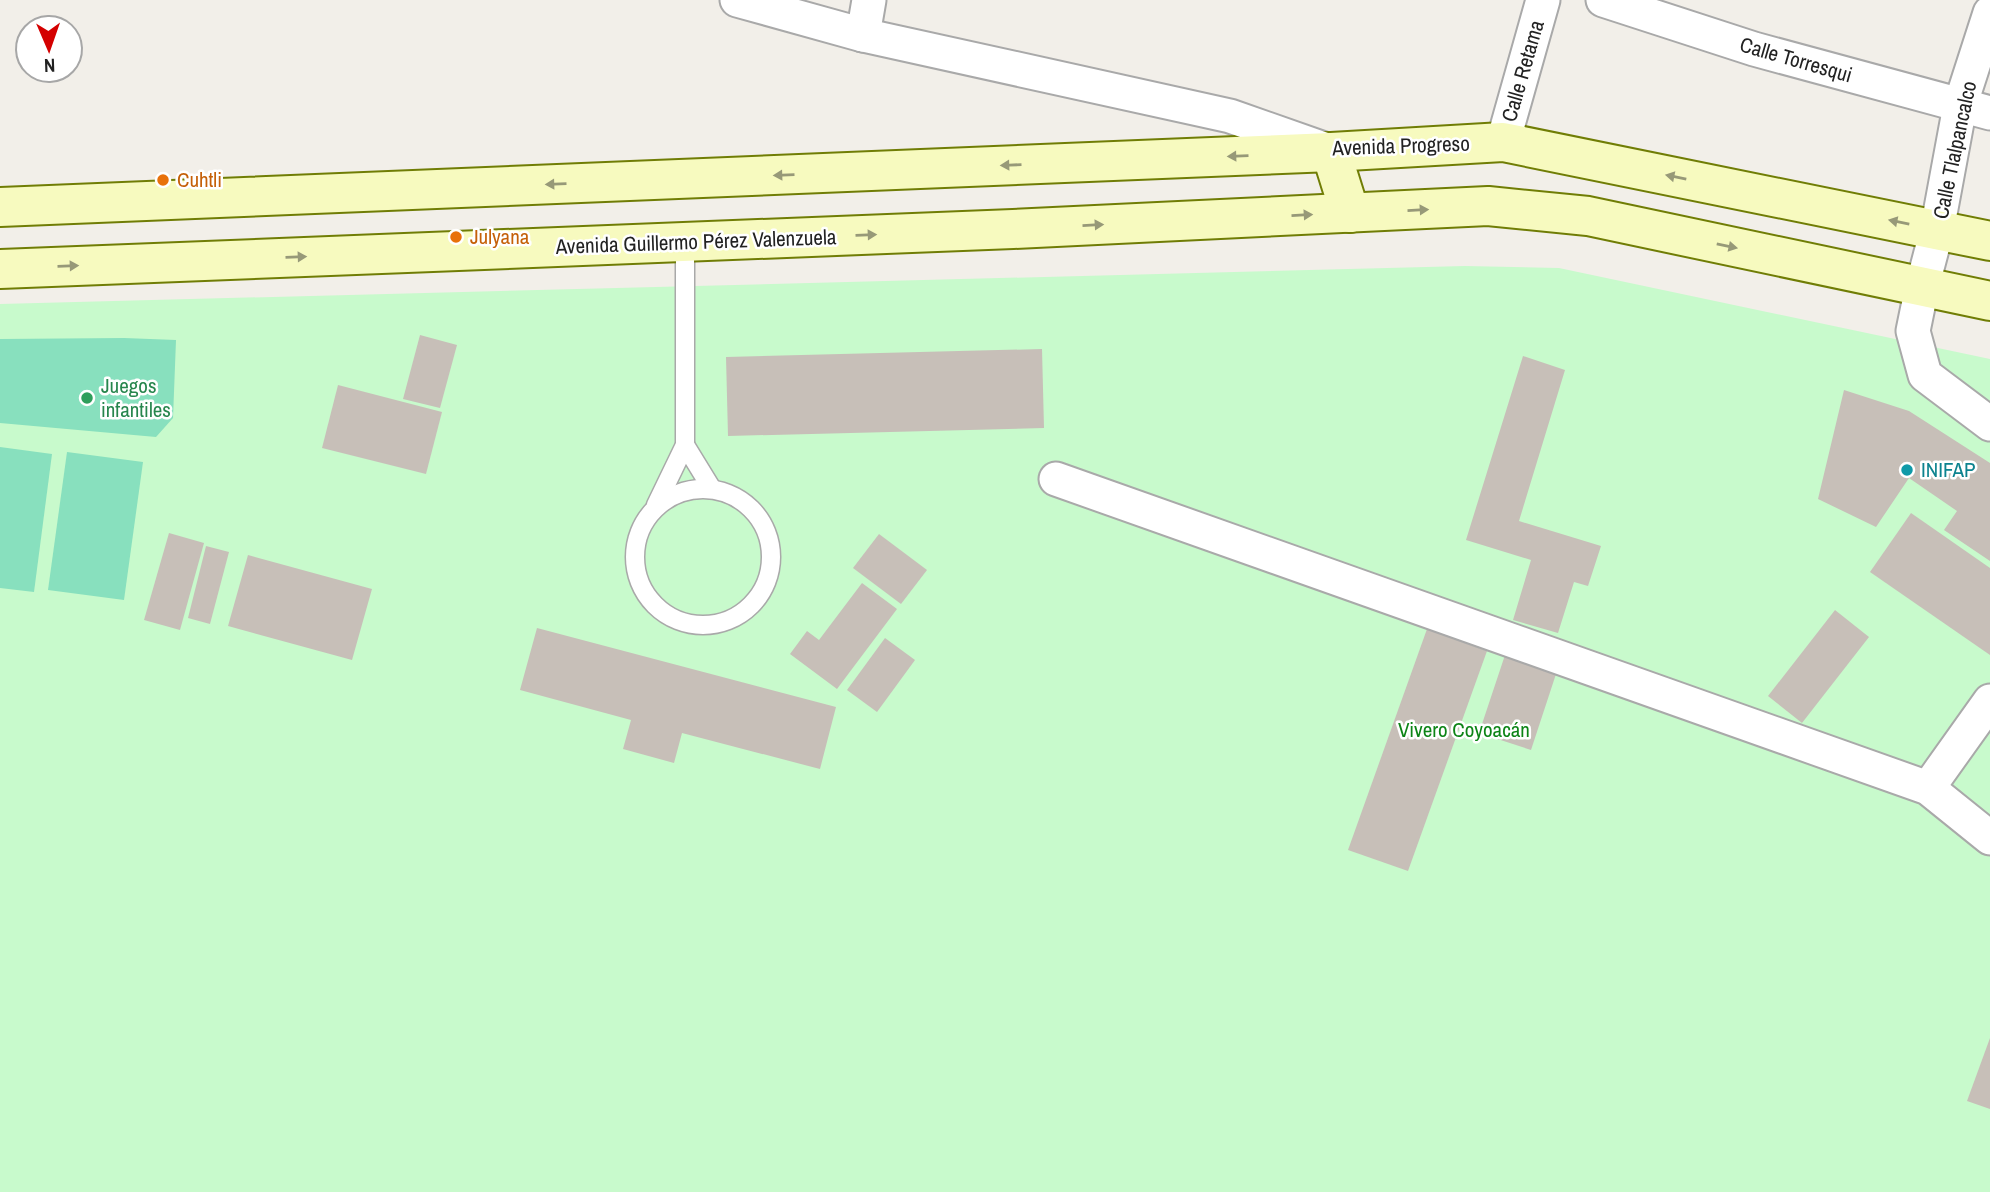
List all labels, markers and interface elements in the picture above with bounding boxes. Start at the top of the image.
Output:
north arrow [14,14,84,84]
street label: Calle Retama [1494,16,1551,125]
street label: Calle Torresqui [1737,30,1856,89]
text: N [44,53,56,79]
street label: Calle Tlalpancalco [1926,78,1983,222]
street label: Avenida Progreso [1331,129,1470,162]
one-way arrow [1227,150,1249,161]
one-way arrow [1000,160,1022,171]
place label: Cuhtli [177,165,222,194]
one-way arrow [772,169,794,180]
one-way arrow [1665,171,1687,182]
marker: Cuhtli [155,172,171,188]
one-way arrow [545,179,567,190]
one-way arrow [1407,204,1429,215]
one-way arrow [1292,210,1314,221]
one-way arrow [1888,217,1910,228]
one-way arrow [1082,220,1104,231]
place label: Julyana [470,222,530,251]
street label: Avenida Guillermo Pérez Valenzuela [554,222,837,261]
marker: Julyana [448,229,464,245]
one-way arrow [855,230,877,241]
one-way arrow [1716,240,1738,251]
one-way arrow [285,252,307,263]
one-way arrow [57,261,79,272]
place label: Juegos infantiles [101,371,171,424]
marker: Juegos infantiles [79,390,95,406]
place label: INIFAP [1921,455,1976,484]
marker: INIFAP [1899,462,1915,478]
park label: Vivero Coyoacán [1398,715,1530,744]

